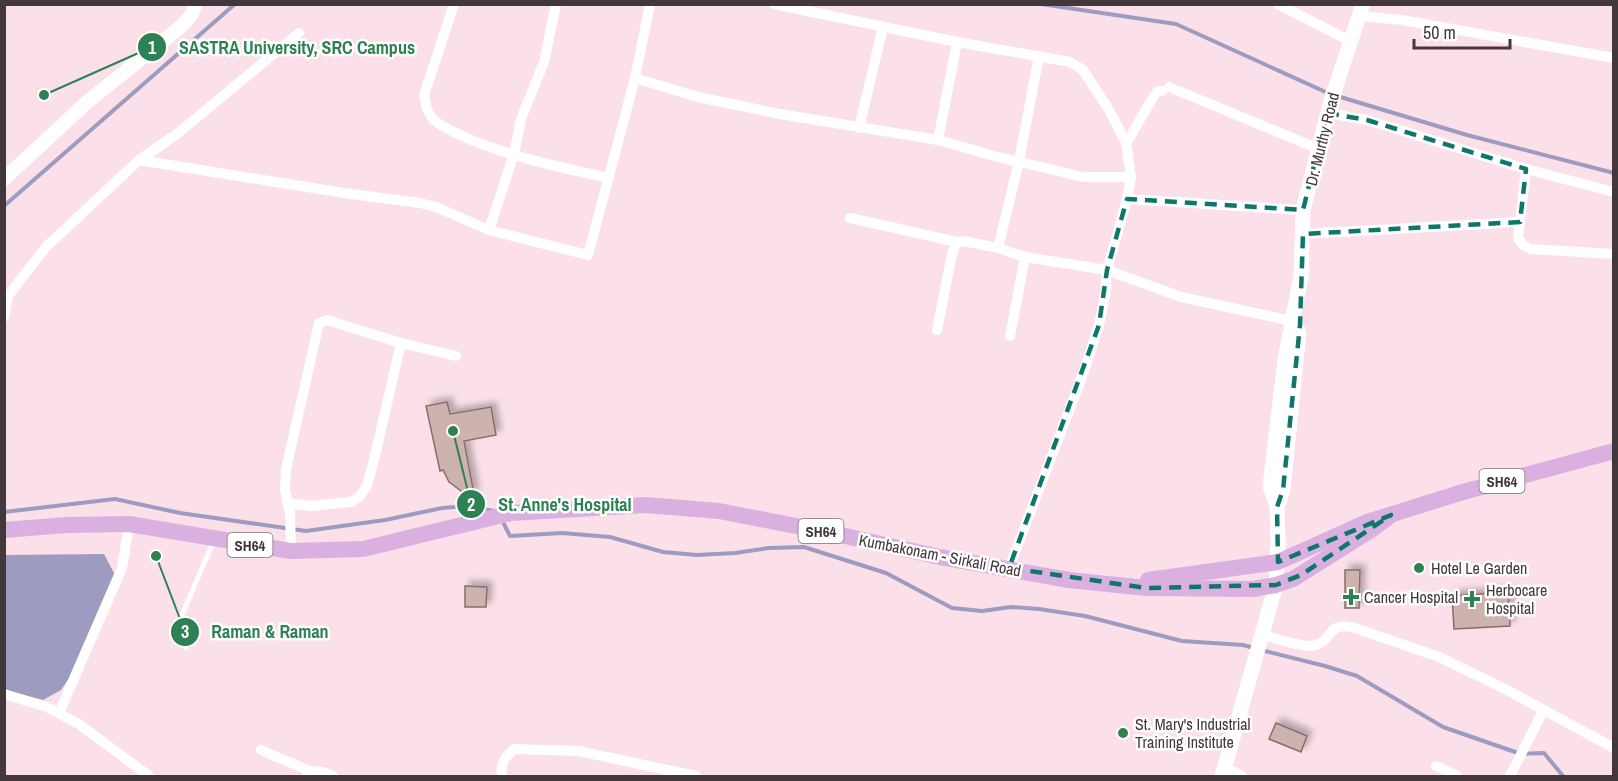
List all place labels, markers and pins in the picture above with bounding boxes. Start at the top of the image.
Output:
callout: SASTRA University, SRC Campus [137,29,428,65]
callout: St. Anne's Hospital [456,486,644,522]
place label: Hotel Le Garden [1431,557,1527,579]
marker: Hotel Le Garden [1412,561,1426,575]
place label: Herbocare Hospital [1486,579,1547,619]
place label: Cancer Hospital [1364,586,1458,608]
marker: Cancer Hospital [1342,588,1360,606]
marker: Herbocare Hospital [1463,590,1481,608]
callout: Raman & Raman [170,614,341,650]
place label: St. Mary's Industrial Training Institute [1135,713,1251,753]
marker: St. Mary's Industrial Training Institute [1116,726,1130,740]

